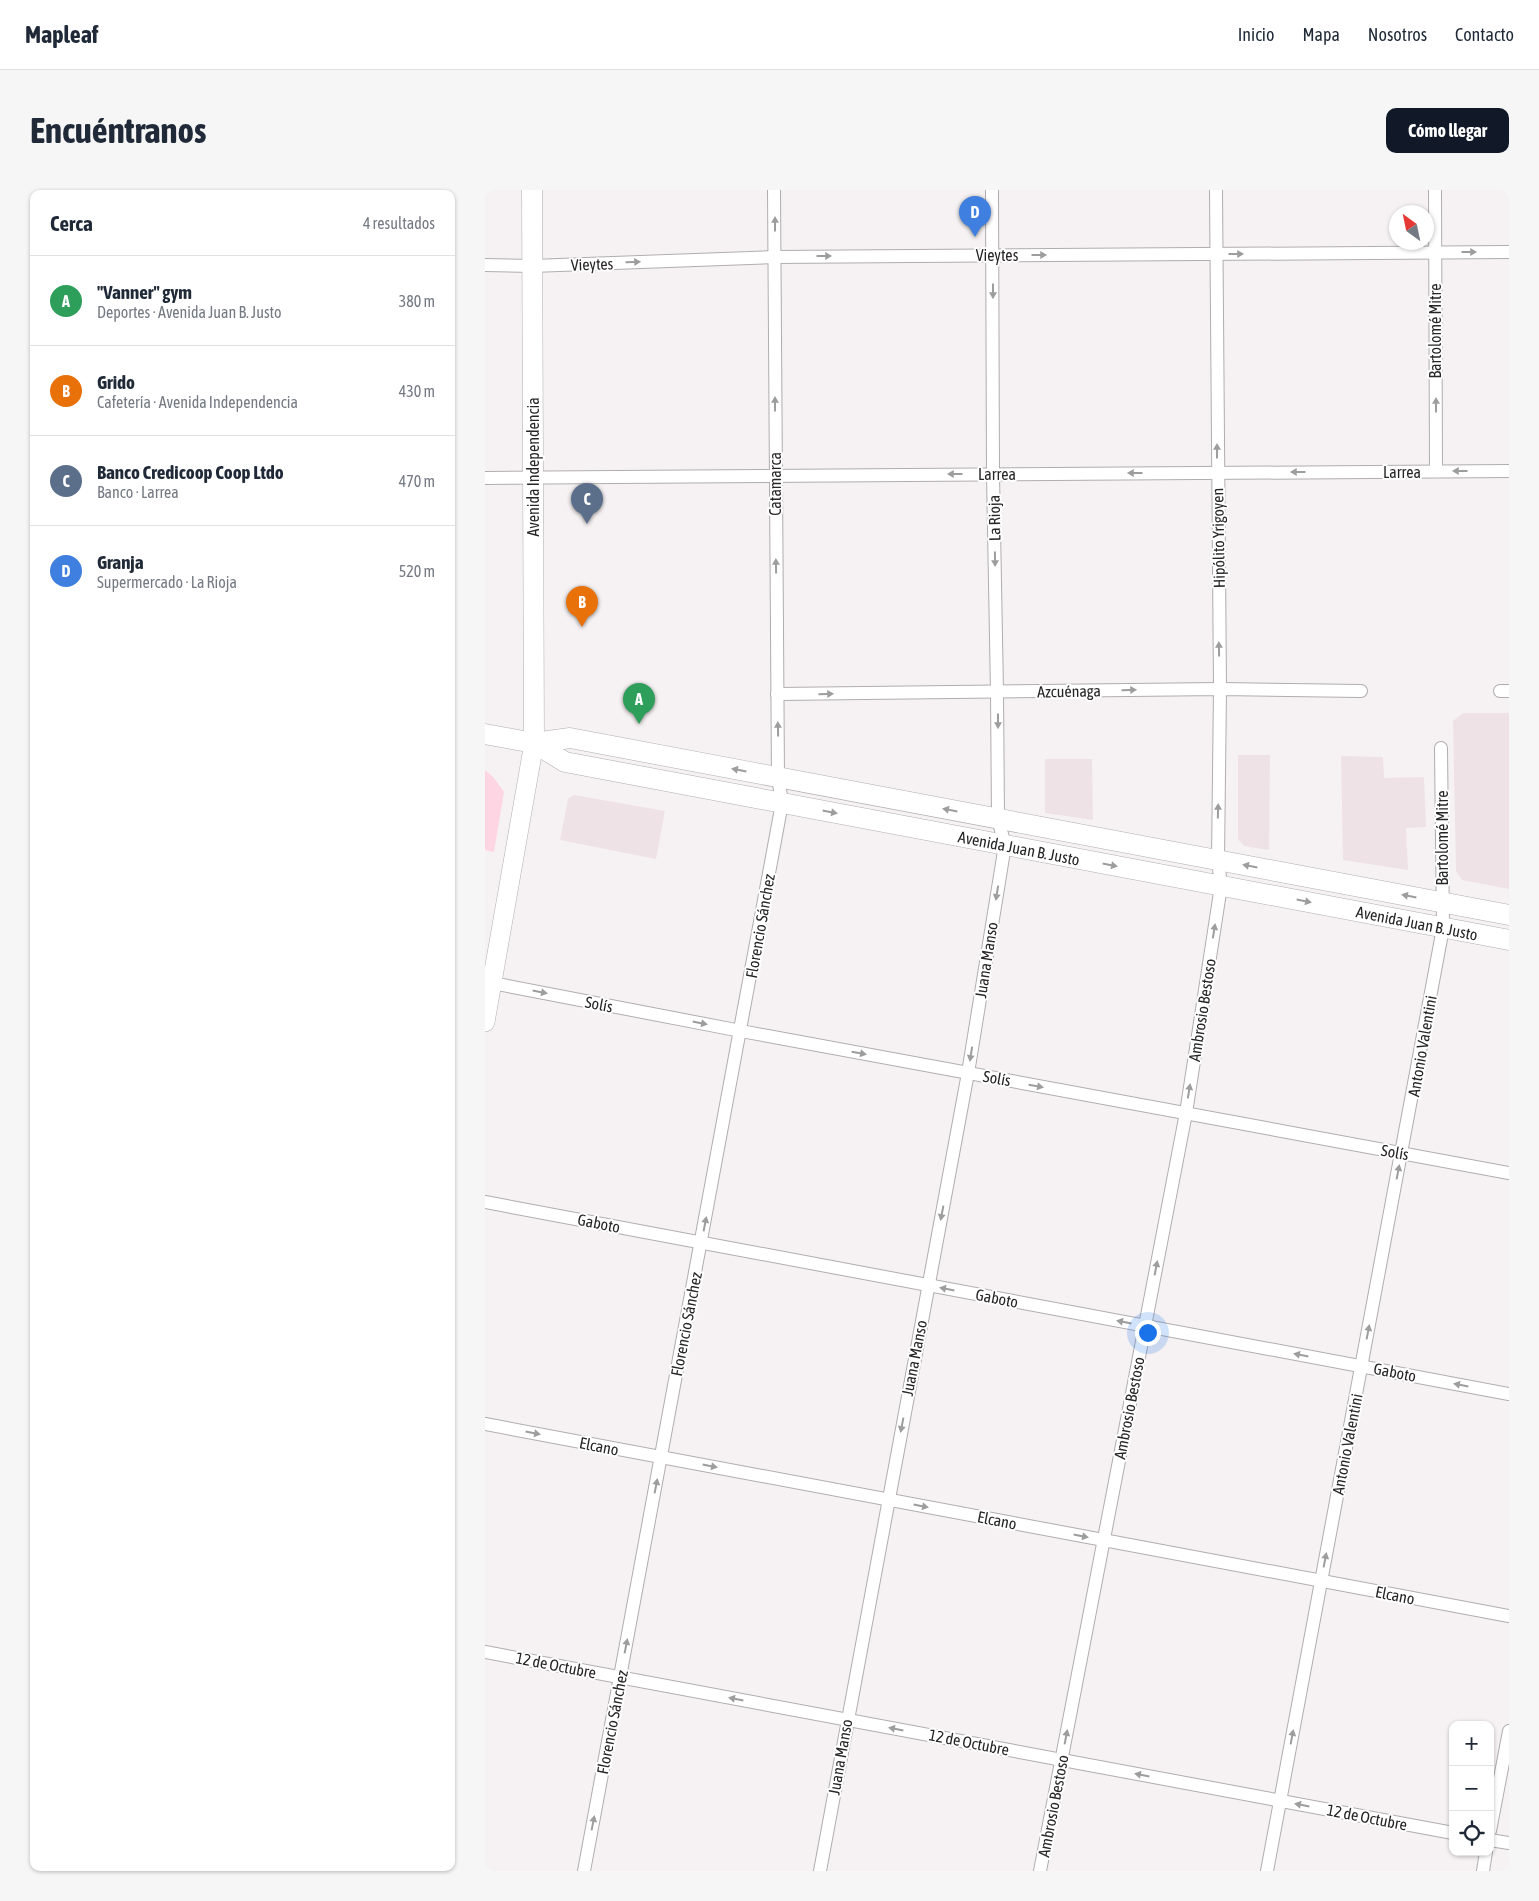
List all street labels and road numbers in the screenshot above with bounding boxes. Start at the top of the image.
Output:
street label: Vieytes [976,246,1019,265]
street label: Vieytes [570,254,614,275]
street label: Bartolomé Mitre [1426,283,1444,379]
street label: Avenida Independencia [524,397,543,537]
street label: Catamarca [766,452,784,516]
street label: Larrea [1383,463,1421,481]
street label: Larrea [978,465,1016,483]
street label: Hipólito Yrigoyen [1208,488,1229,588]
street label: La Rioja [985,495,1004,541]
street label: Azcuénaga [1037,681,1101,702]
street label: Bartolomé Mitre [1433,790,1451,886]
street label: Avenida Juan B. Justo [957,827,1081,869]
street label: Florencio Sánchez [742,872,778,980]
street label: Avenida Juan B. Justo [1355,902,1479,944]
street label: Juana Manso [971,921,1001,999]
street label: Ambrosio Bestoso [1185,957,1219,1063]
street label: Solís [584,993,615,1016]
street label: Antonio Valentini [1404,994,1440,1098]
street label: Solís [982,1067,1013,1089]
street label: Solís [1380,1141,1411,1163]
street label: Gaboto [576,1210,622,1236]
street label: Florencio Sánchez [667,1270,705,1378]
street label: Gaboto [974,1285,1020,1311]
street label: Juana Manso [898,1319,930,1397]
street label: Ambrosio Bestoso [1110,1355,1148,1461]
street label: Gaboto [1372,1359,1418,1385]
street label: Antonio Valentini [1328,1392,1366,1496]
street label: Elcano [578,1433,620,1459]
street label: Elcano [976,1507,1018,1533]
street label: Elcano [1374,1582,1416,1608]
street label: 12 de Octubre [514,1648,598,1682]
street label: Florencio Sánchez [593,1668,631,1776]
street label: Juana Manso [824,1718,856,1796]
street label: 12 de Octubre [927,1725,1011,1759]
street label: Ambrosio Bestoso [1034,1753,1072,1859]
street label: 12 de Octubre [1325,1800,1409,1834]

